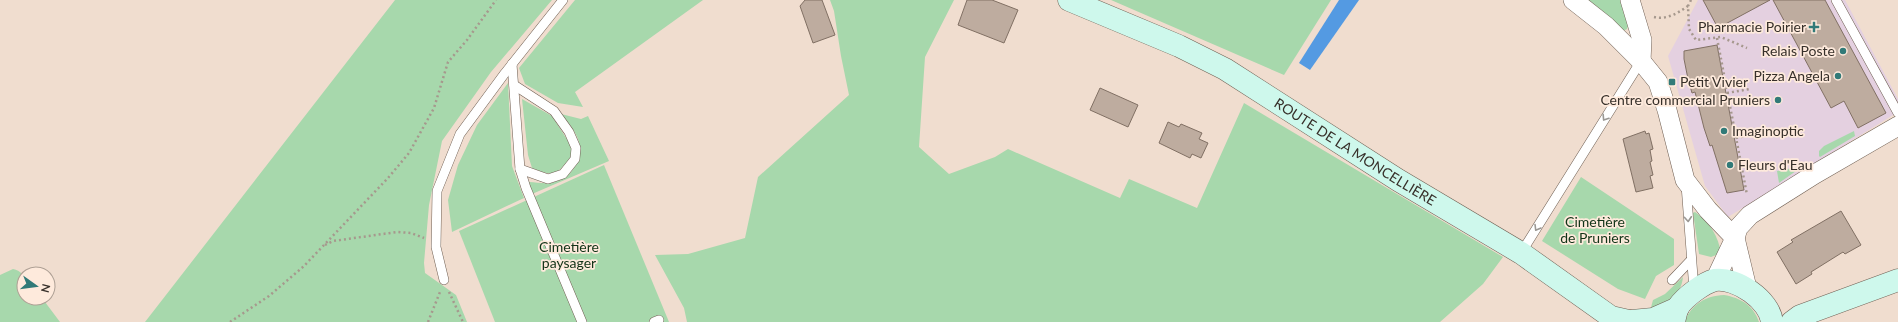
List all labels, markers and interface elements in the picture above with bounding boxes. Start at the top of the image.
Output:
place label: Pharmacie Poirier [1698,18,1806,35]
marker: Pharmacie Poirier [1809,22,1819,32]
place label: Relais Poste [1762,42,1835,59]
marker: Relais Poste [1838,46,1848,56]
place label: Pizza Angela [1753,67,1830,84]
marker: Pizza Angela [1833,71,1843,81]
place label: Petit Vivier [1680,73,1748,90]
marker: Petit Vivier [1667,77,1677,87]
place label: Centre commercial Pruniers [1600,91,1770,108]
street label: ROUTE DE LA MONCELLIÈRE [1271,94,1439,209]
marker: Centre commercial Pruniers [1773,95,1783,105]
one-way arrow [1603,113,1610,120]
place label: Imaginoptic [1732,122,1804,139]
marker: Imaginoptic [1719,126,1729,136]
place label: Fleurs d'Eau [1738,156,1812,173]
marker: Fleurs d'Eau [1725,160,1735,170]
park label: Cimetière de Pruniers [1560,213,1630,246]
one-way arrow [1684,216,1693,222]
one-way arrow [1534,224,1541,231]
park label: Cimetière paysager [539,238,599,271]
north arrow [16,266,56,306]
text: N [39,283,54,294]

